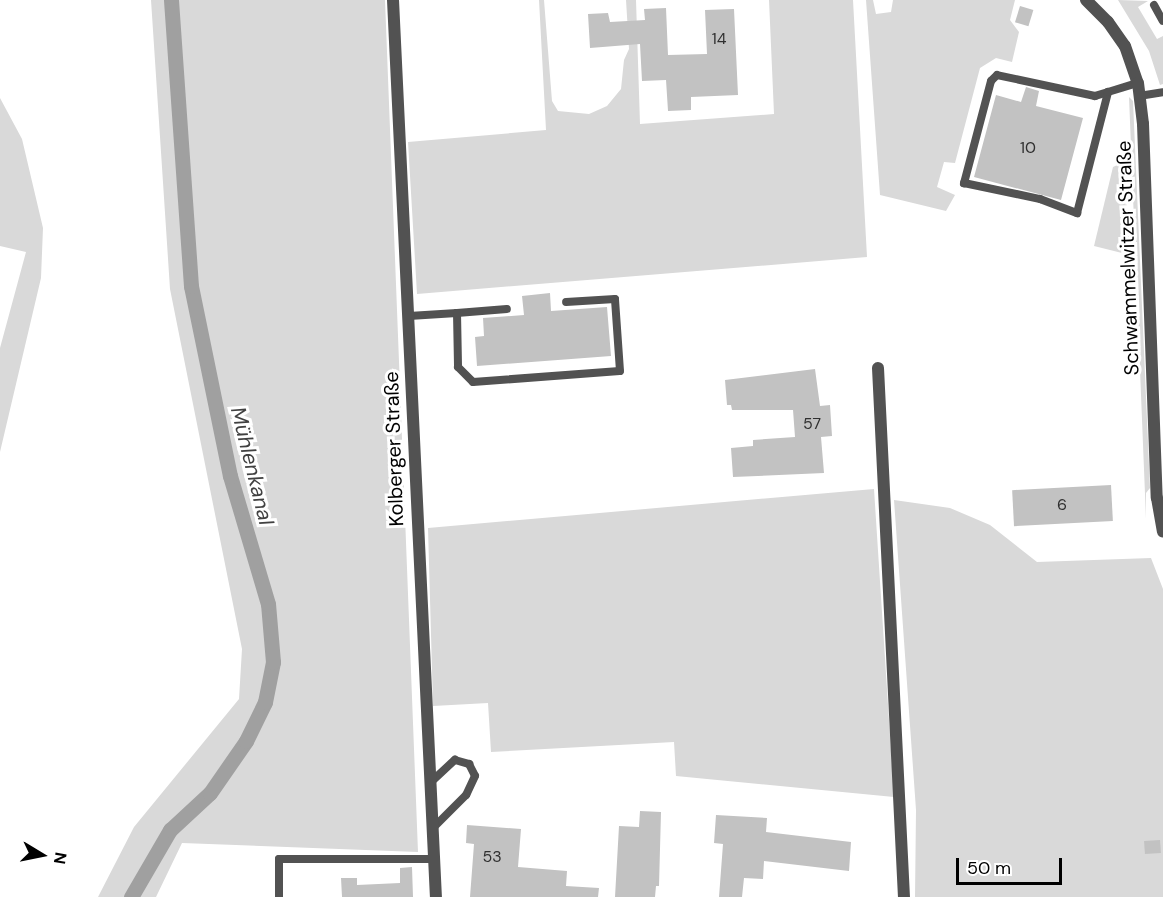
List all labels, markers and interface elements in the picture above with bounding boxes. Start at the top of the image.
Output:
house number: 14 [712,29,726,49]
house number: 10 [1020,138,1036,158]
street label: Schwammelwitzer Straße [1112,140,1144,376]
street label: Kolberger Straße [379,371,409,527]
water label: Mühlenkanal [225,404,279,528]
house number: 57 [803,414,821,434]
house number: 6 [1057,495,1067,515]
north arrow [12,825,72,885]
scale bar [959,846,1066,884]
house number: 53 [482,847,502,867]
text: N [49,851,72,866]
text: 50 m [967,856,1011,880]

